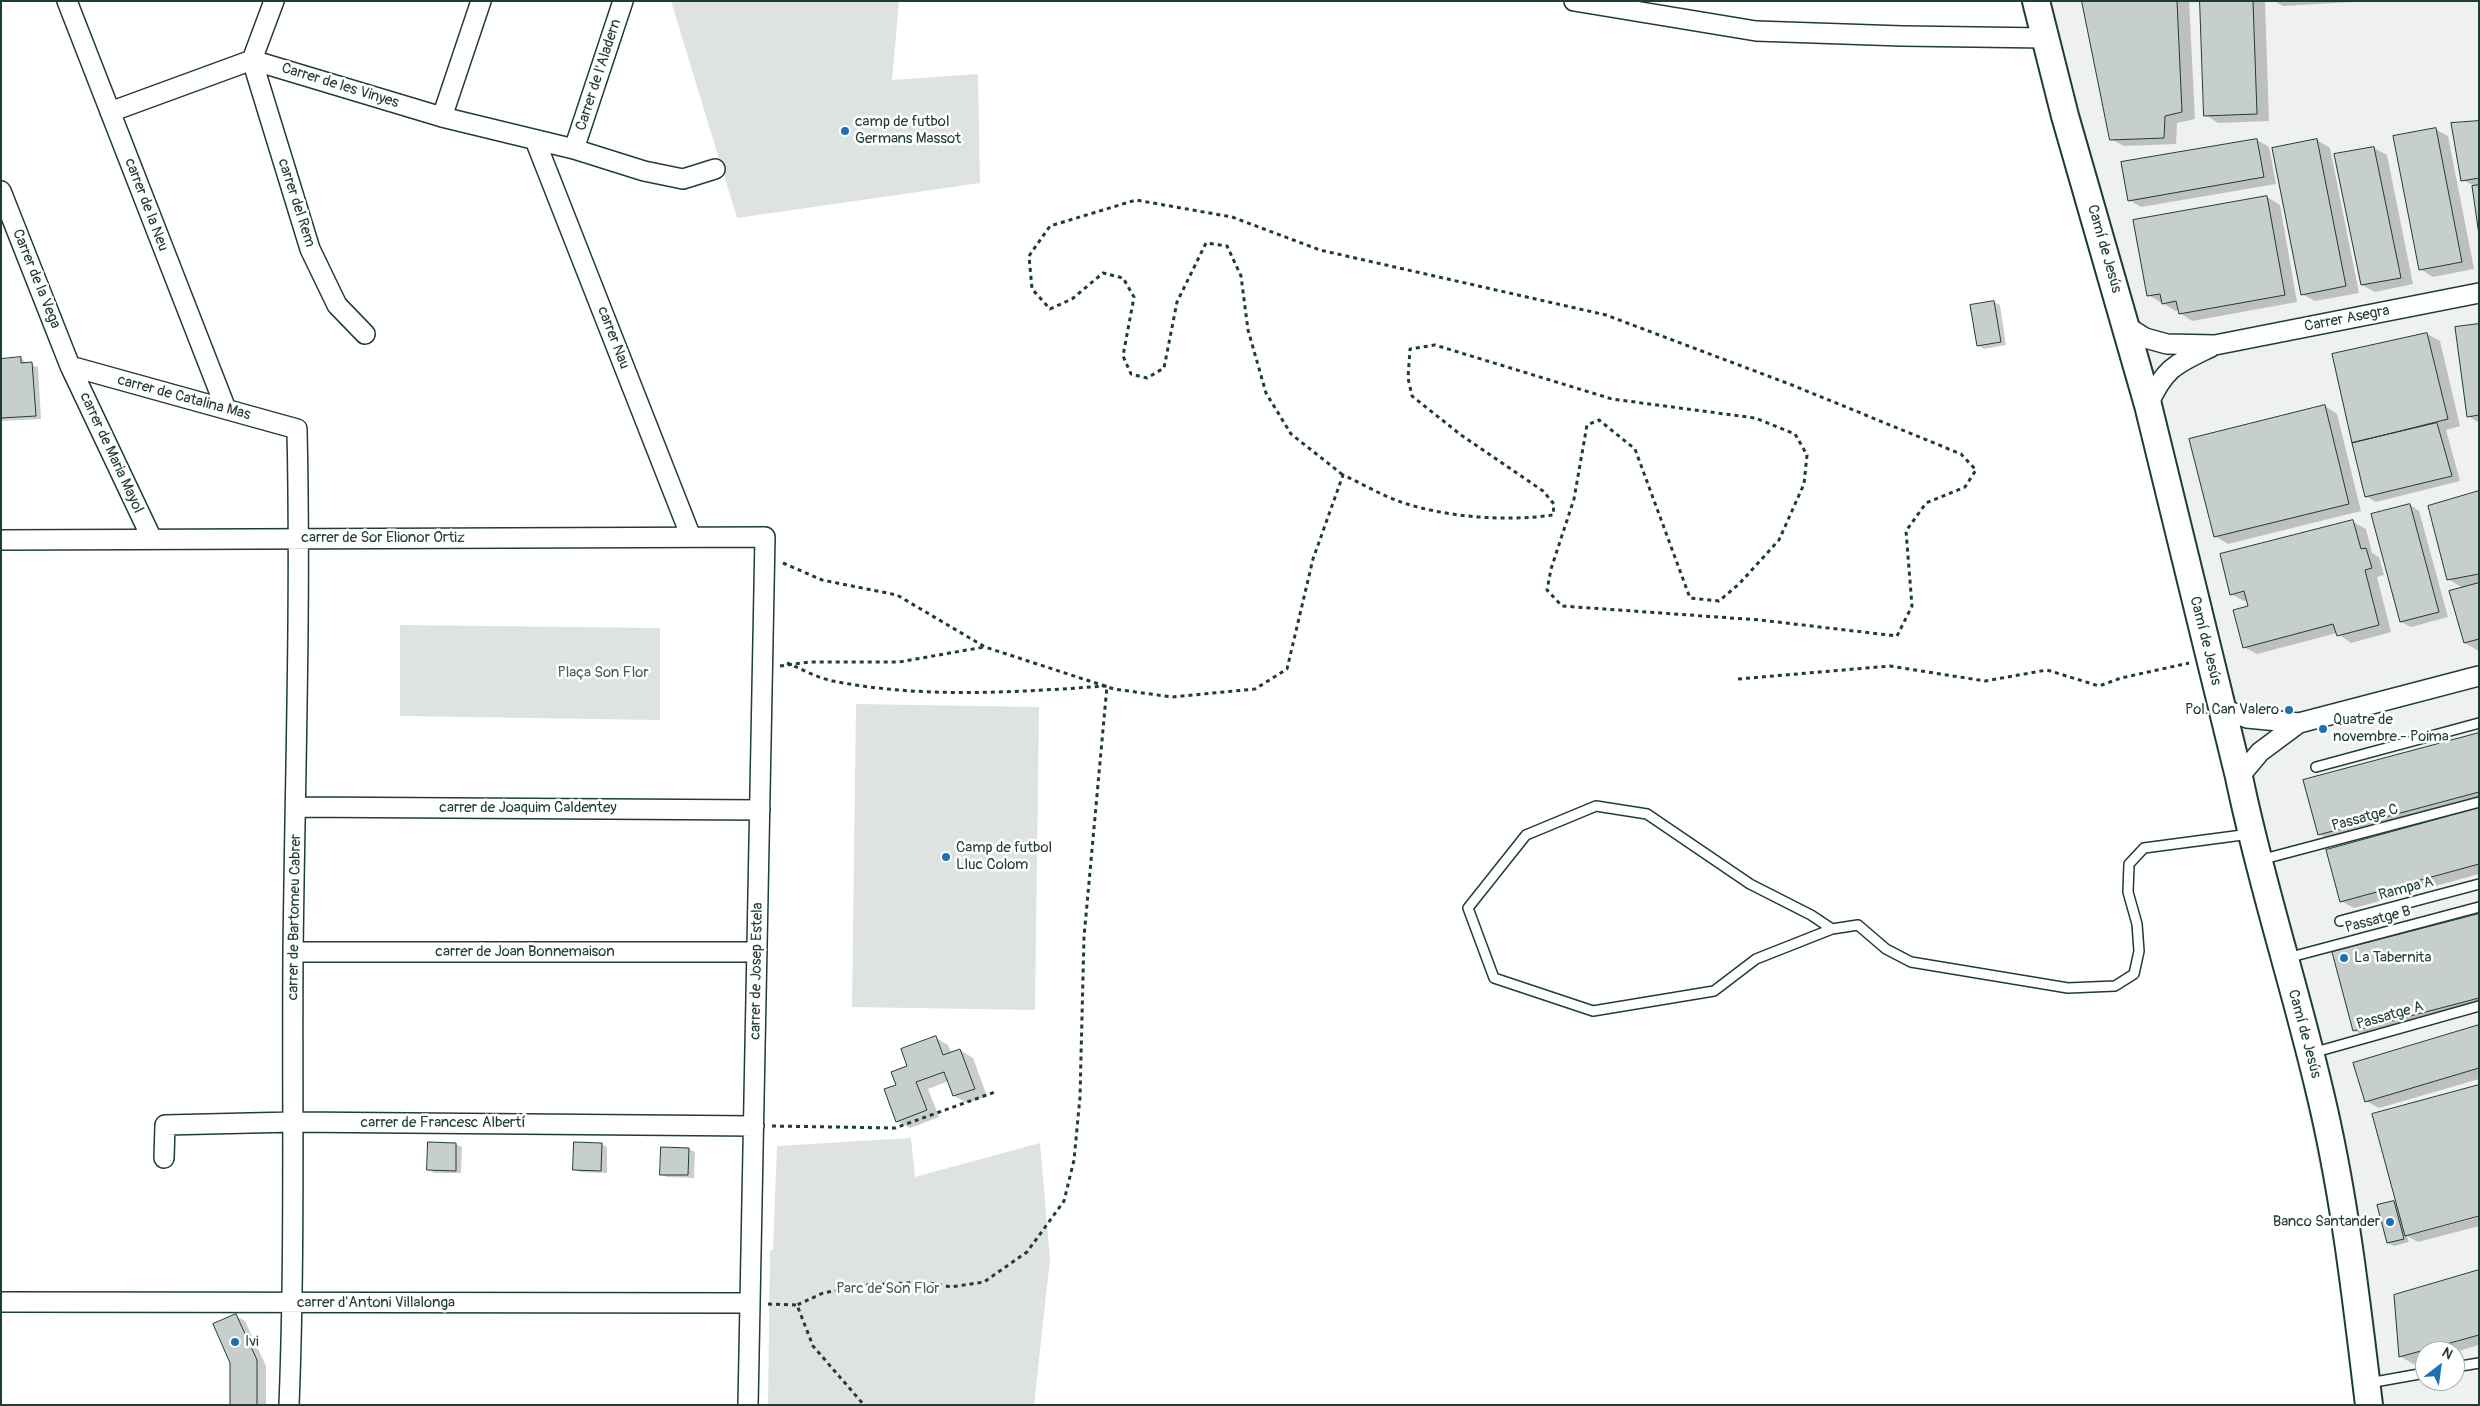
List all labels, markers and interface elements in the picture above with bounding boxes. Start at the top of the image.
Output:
street label: Carrer de l'Aladern [572,17,626,133]
street label: Carrer de les Vinyes [279,60,401,112]
place label: camp de futbol Germans Massot [855,113,961,148]
marker: camp de futbol Germans Massot [839,125,851,137]
street label: carrer de la Neu [120,156,172,254]
street label: carrer del Rem [273,156,319,250]
street label: Camí de Jesús [2083,203,2125,295]
street label: Carrer de la Vega [8,227,64,331]
street label: Carrer Asegra [2303,302,2391,336]
street label: carrer Nau [593,304,633,372]
street label: carrer de Catalina Mas [115,372,253,424]
street label: carrer de Maria Mayol [75,390,147,516]
street label: carrer de Sor Elionor Ortiz [301,529,465,547]
street label: Camí de Jesús [2185,595,2225,687]
park label: Plaça Son Flor [557,664,649,682]
place label: Pol. Can Valero [2185,701,2279,719]
marker: Pol. Can Valero [2283,704,2295,716]
place label: Quatre de novembre - Poima [2333,711,2449,746]
marker: Quatre de novembre - Poima [2317,723,2329,735]
street label: carrer de Joaquim Caldentey [439,799,617,817]
street label: Passatge C [2330,800,2400,836]
street label: carrer de Bartomeu Cabrer [285,834,305,1000]
place label: Camp de futbol Lluc Colom [956,839,1052,874]
marker: Camp de futbol Lluc Colom [940,851,952,863]
street label: Rampa A [2377,873,2435,905]
street label: carrer de Josep Estela [747,902,767,1040]
street label: Passatge B [2343,903,2413,937]
street label: carrer de Joan Bonnemaison [435,943,615,961]
place label: La Tabernita [2354,949,2431,967]
marker: La Tabernita [2338,952,2350,964]
street label: Camí de Jesús [2284,988,2324,1080]
street label: Passatge A [2355,998,2425,1034]
street label: carrer de Francesc Albertí [361,1114,525,1132]
place label: Banco Santander [2273,1213,2380,1231]
marker: Banco Santander [2384,1216,2396,1228]
park label: Parc de Son Flor [836,1280,940,1298]
street label: carrer d'Antoni Villalonga [297,1294,455,1312]
place label: Ivi [245,1333,259,1351]
marker: Ivi [229,1336,241,1348]
north arrow [2415,1341,2465,1391]
text: N [2439,1344,2456,1363]

